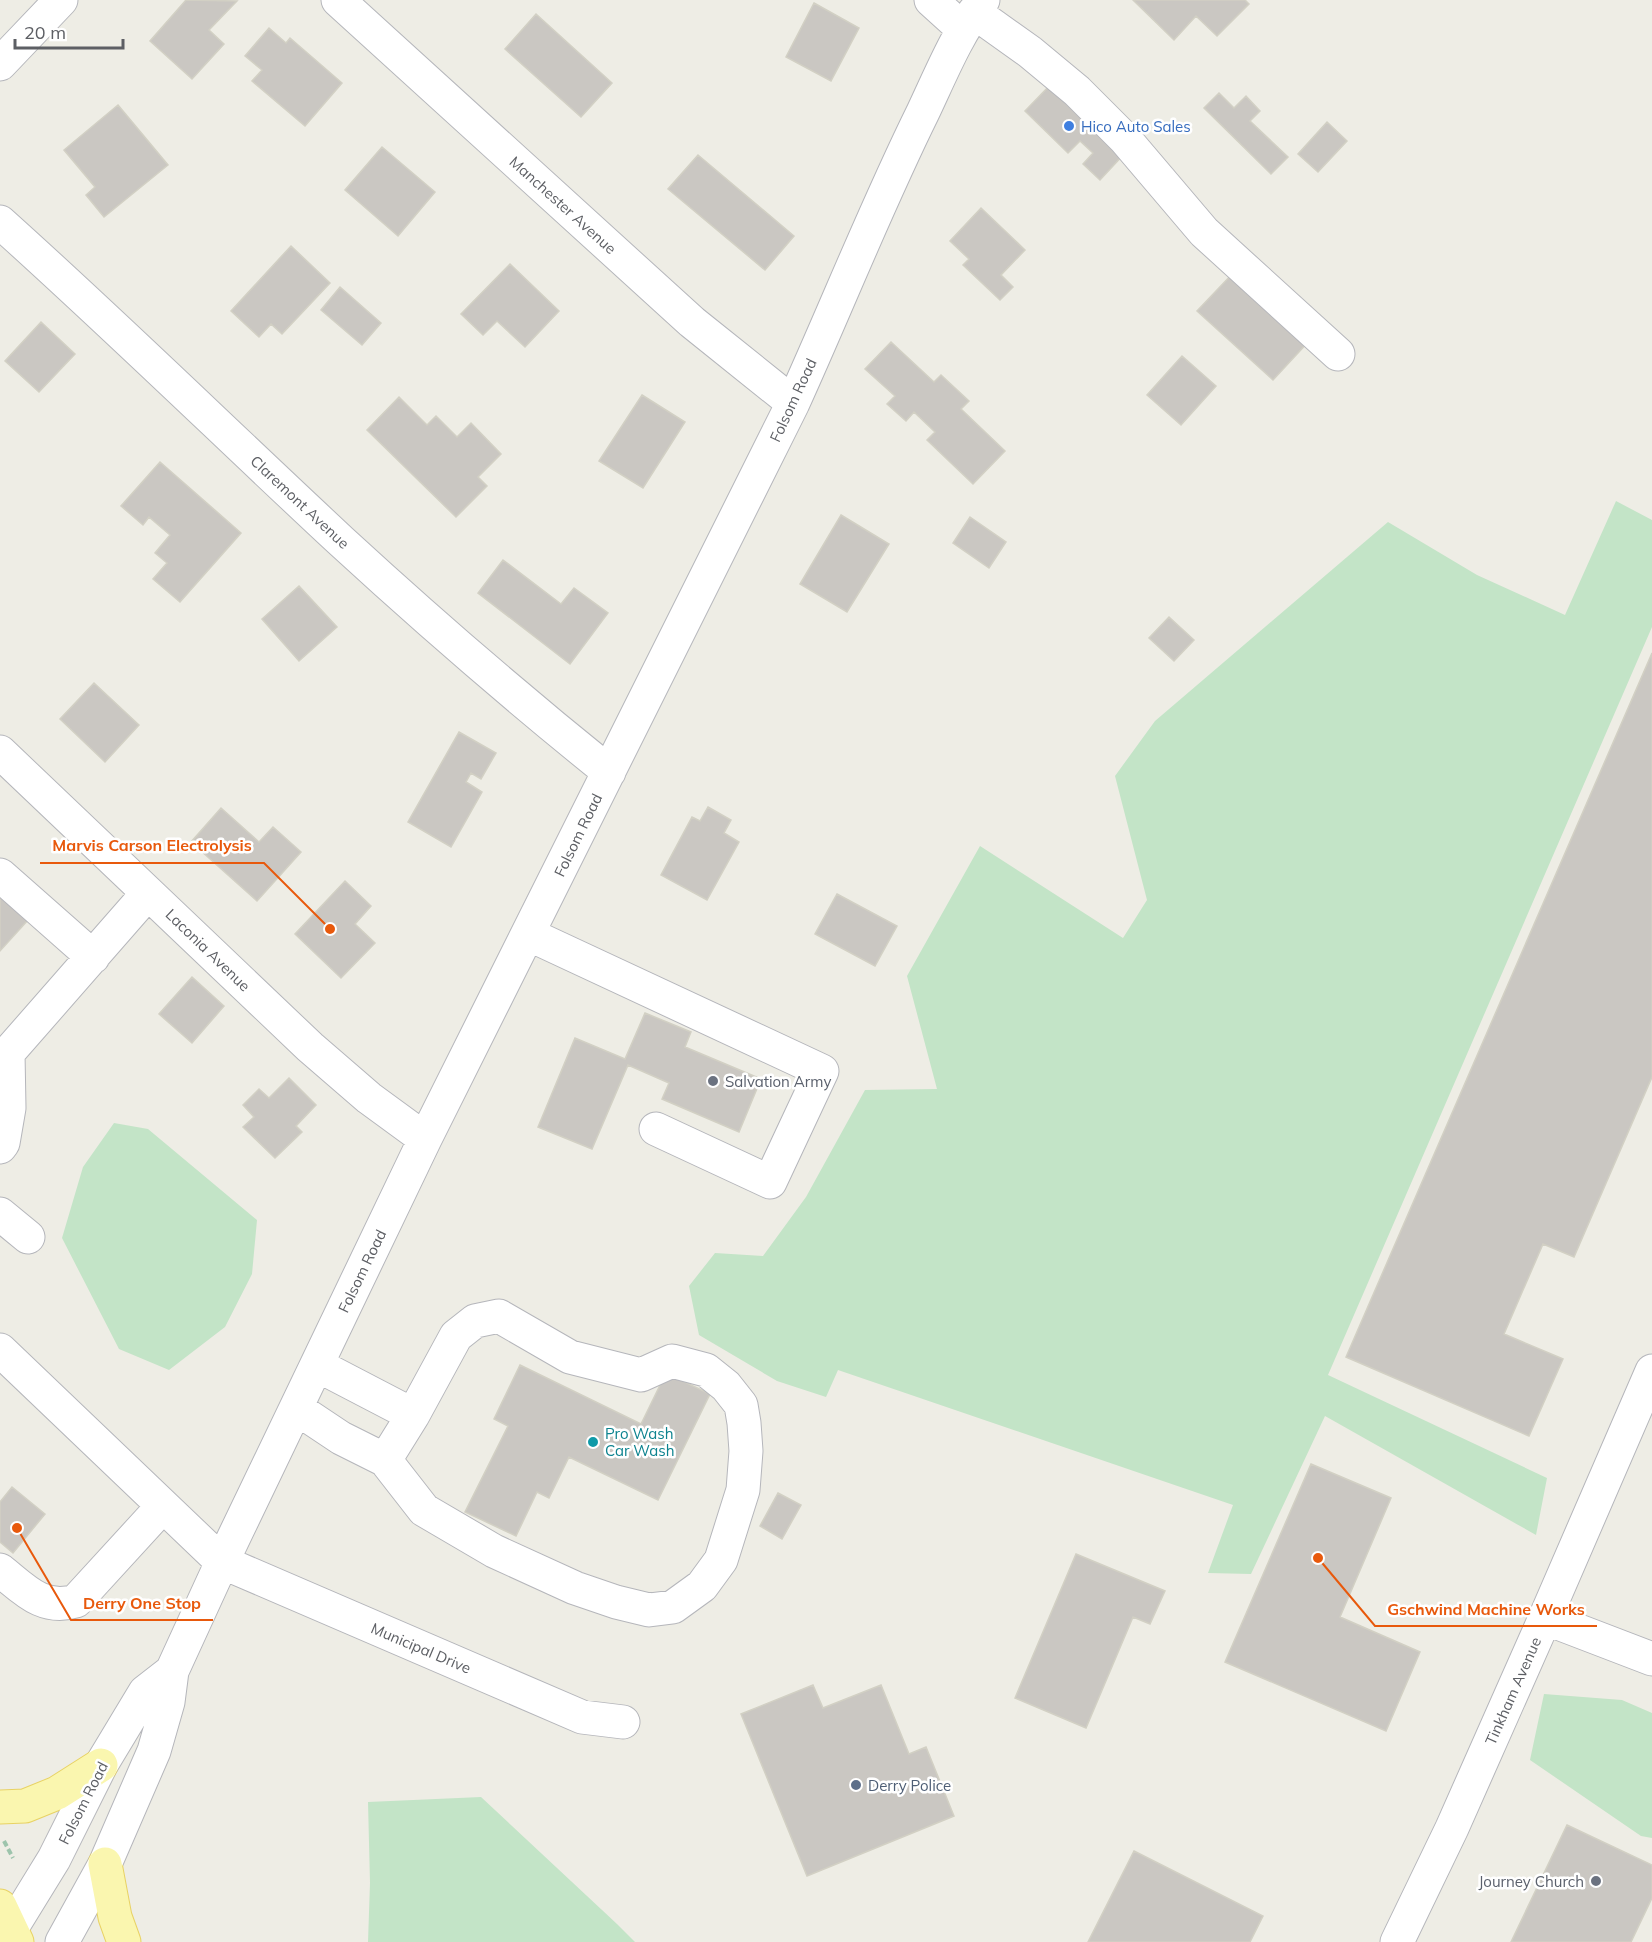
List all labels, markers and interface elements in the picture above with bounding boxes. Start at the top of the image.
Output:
scale bar [15,12,123,50]
text: 20 m [24,21,66,44]
place label: Hico Auto Sales [1081,117,1191,136]
marker: Hico Auto Sales [1062,119,1076,133]
street label: Manchester Avenue [506,152,620,258]
street label: Folsom Road [765,355,821,445]
street label: Claremont Avenue [247,451,353,553]
street label: Folsom Road [550,790,606,880]
callout: Marvis Carson Electrolysis [40,829,264,863]
text: Marvis Carson Electrolysis [52,835,252,855]
street label: Laconia Avenue [162,905,254,995]
place label: Salvation Army [725,1072,831,1091]
marker: Salvation Army [706,1074,720,1088]
street label: Folsom Road [334,1226,390,1316]
place label: Pro Wash Car Wash [605,1424,674,1460]
marker: Pro Wash Car Wash [586,1435,600,1449]
callout: Derry One Stop [71,1586,213,1620]
callout: Gschwind Machine Works [1375,1592,1597,1626]
text: Derry One Stop [83,1593,201,1613]
text: Gschwind Machine Works [1387,1599,1585,1619]
street label: Municipal Drive [368,1618,474,1678]
street label: Tinkham Avenue [1481,1634,1545,1748]
street label: Folsom Road [54,1759,112,1847]
place label: Derry Police [868,1776,951,1795]
marker: Derry Police [849,1778,863,1792]
place label: Journey Church [1478,1872,1584,1891]
marker: Journey Church [1589,1874,1603,1888]

